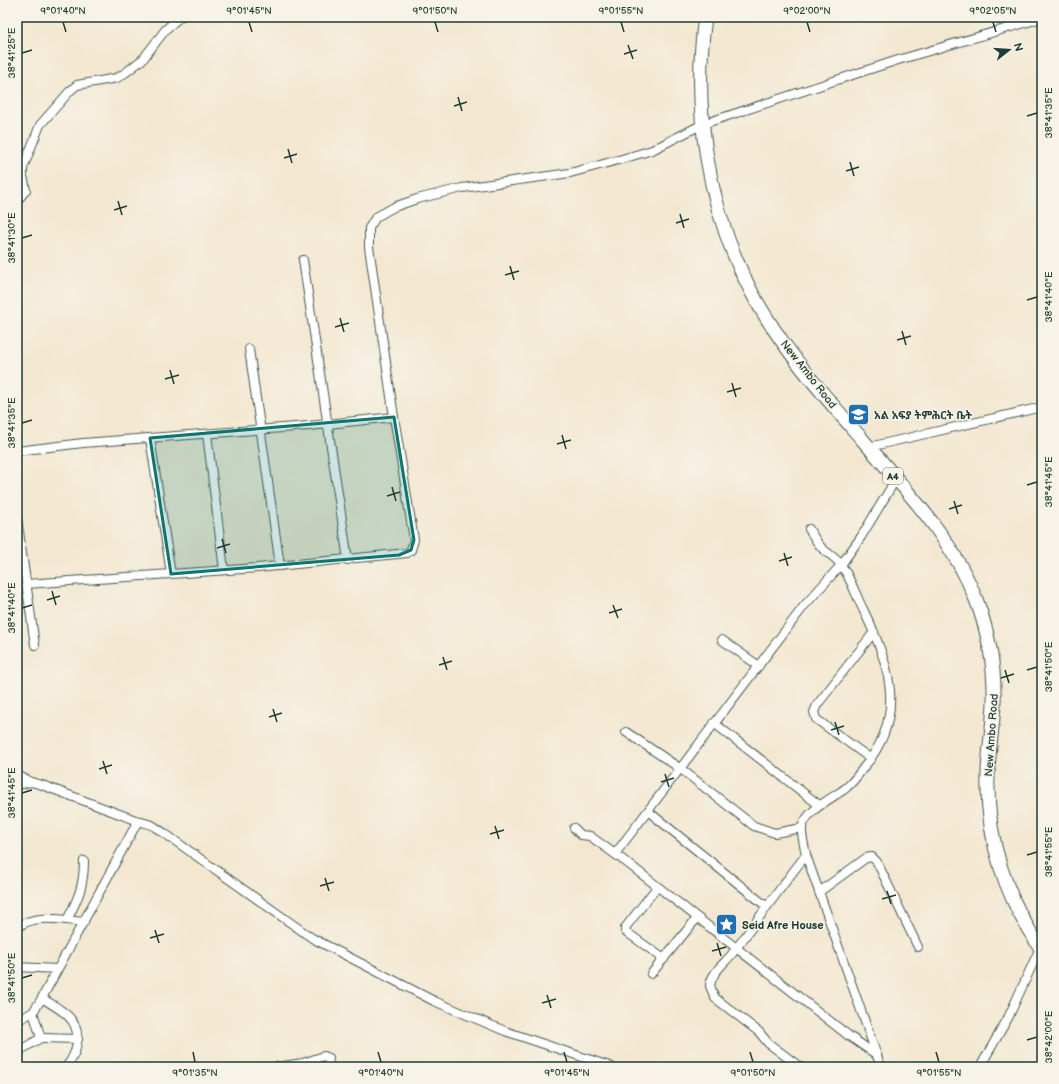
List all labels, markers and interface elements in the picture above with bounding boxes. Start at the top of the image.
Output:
text: 9°01'40"N [40,5,86,17]
text: 9°01'45"N [226,5,272,17]
text: 9°01'50"N [412,5,458,17]
text: 9°01'55"N [598,5,644,17]
text: 9°02'00"N [783,5,831,17]
text: 9°02'05"N [969,5,1017,17]
text: 38°41'25"E [6,27,18,78]
north arrow [989,30,1029,70]
text: N [1011,41,1026,53]
text: 38°41'35"E [1043,87,1055,139]
text: 38°41'30"E [6,212,18,264]
text: 38°41'40"E [1043,271,1055,323]
street label: New Ambo Road [778,338,839,411]
text: 38°41'35"E [6,397,18,449]
school or university icon: አል አፍያ ትምሕርት ቤት [845,402,871,428]
place label: አል አፍያ ትምሕርት ቤት [874,409,972,422]
text: 38°41'45"E [1043,456,1055,507]
road number: A4 [883,468,903,484]
text: 38°41'40"E [6,582,18,634]
text: 38°41'50"E [1043,641,1055,692]
street label: New Ambo Road [982,693,1001,777]
text: 38°41'45"E [6,767,18,818]
text: 38°41'55"E [1043,826,1055,877]
place icon: Seid Afre House [714,912,740,938]
place label: Seid Afre House [742,919,824,932]
text: 38°41'50"E [6,952,18,1003]
text: 38°42'00"E [1043,1010,1055,1063]
text: 9°01'35"N [172,1067,218,1079]
text: 9°01'40"N [358,1067,404,1079]
text: 9°01'45"N [544,1067,590,1079]
text: 9°01'50"N [730,1067,776,1079]
text: 9°01'55"N [916,1067,962,1079]

